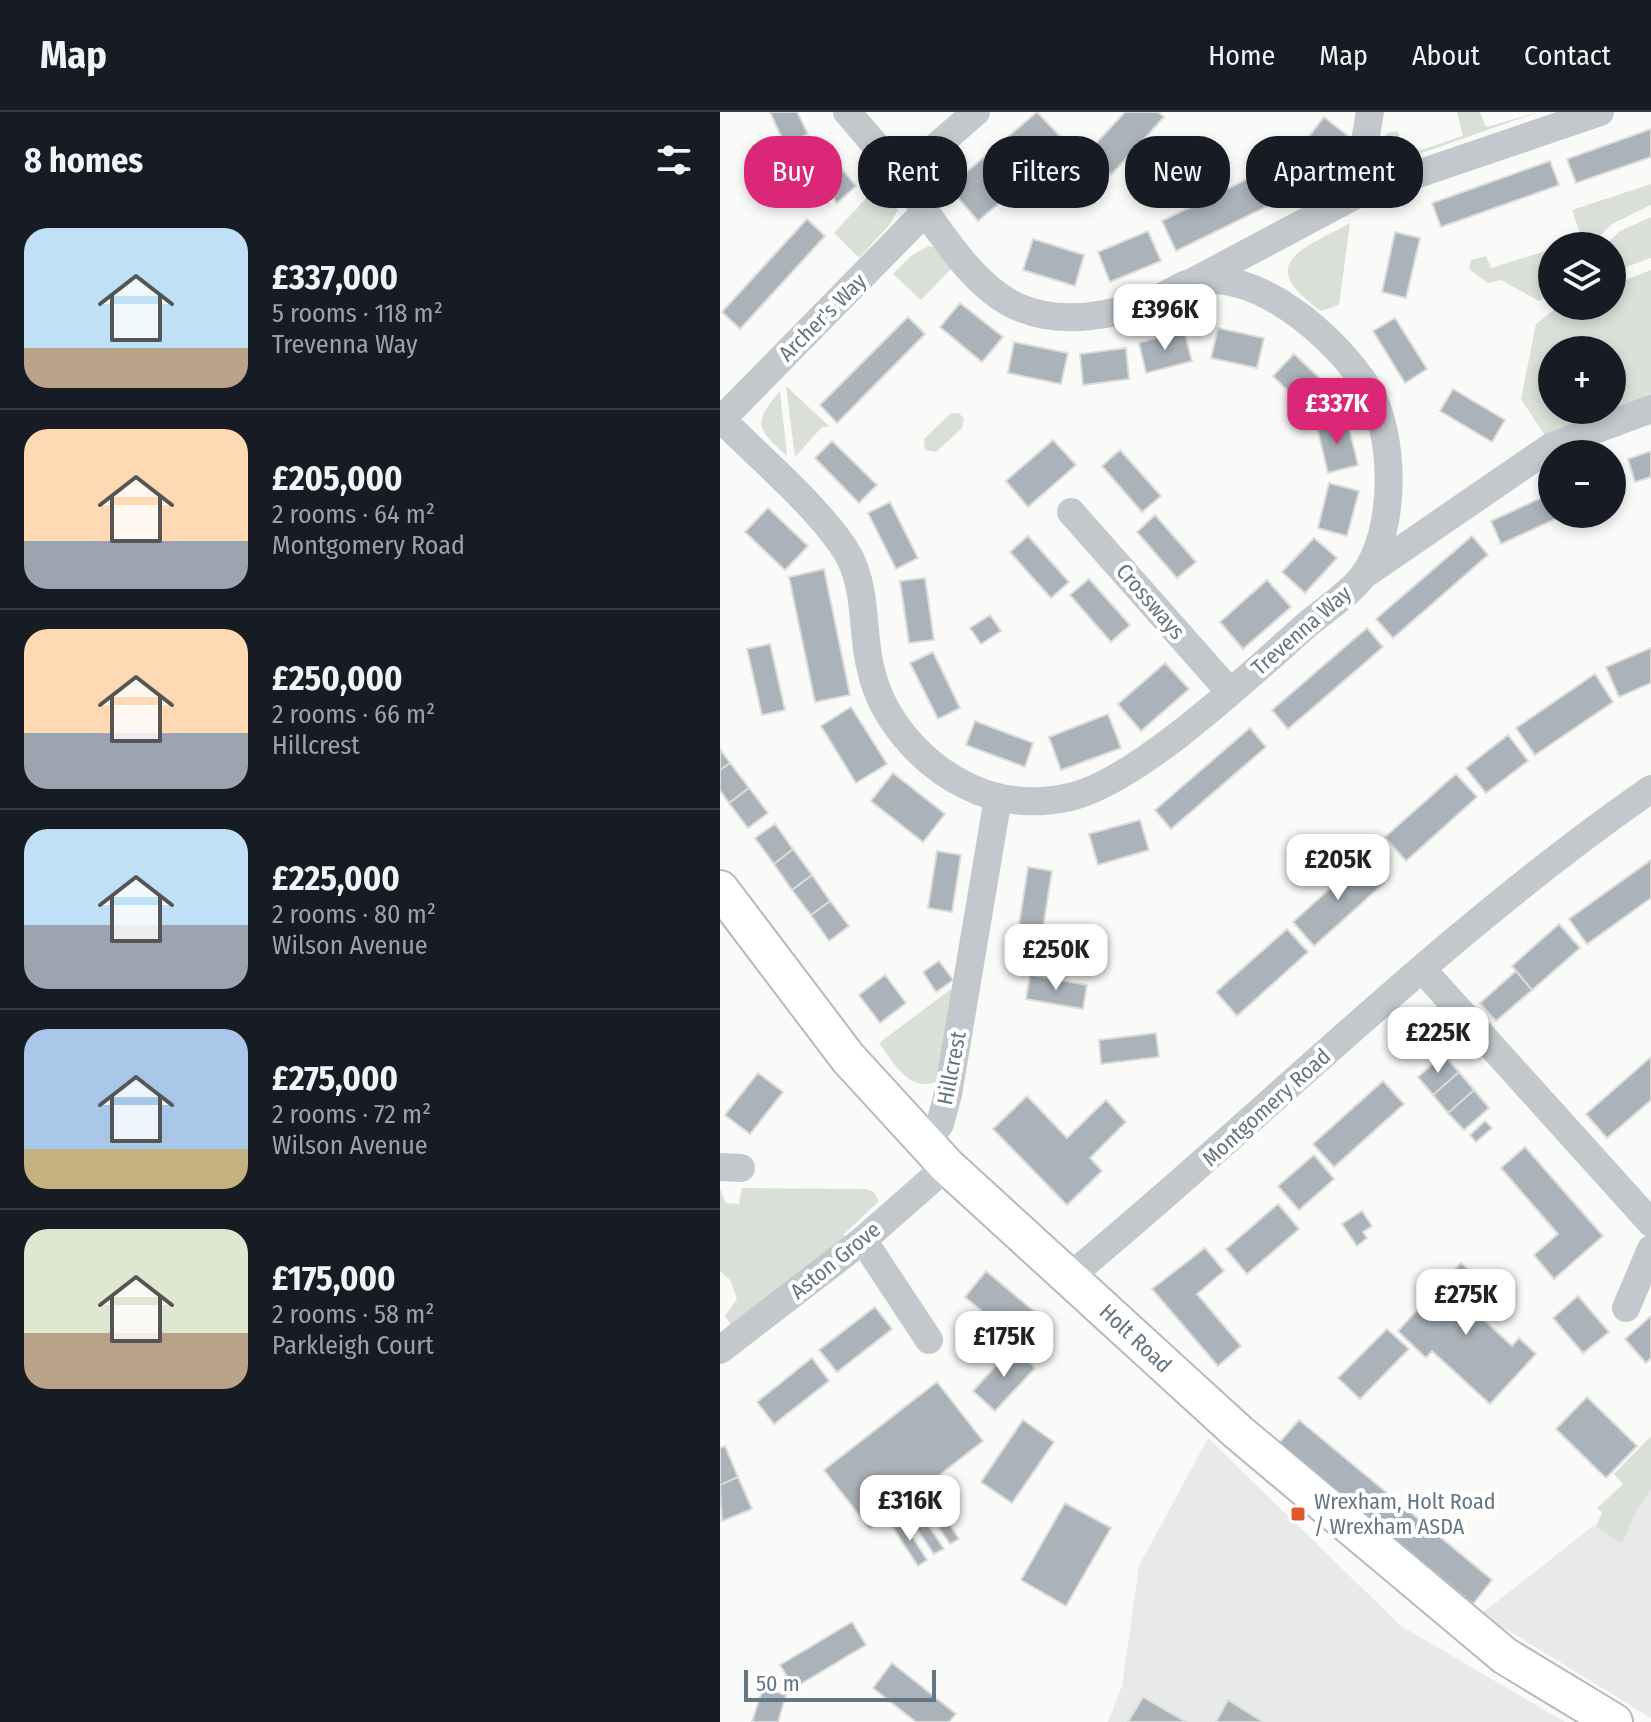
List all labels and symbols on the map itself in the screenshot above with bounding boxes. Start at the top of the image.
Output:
street label: Archer's Way [773,268,872,367]
pin: £396K [1109,284,1221,352]
pin: £337K [1281,378,1393,446]
street label: Crossways [1110,558,1191,645]
street label: Trevenna Way [1246,580,1357,681]
pin: £205K [1282,834,1394,902]
pin: £250K [1000,924,1112,992]
pin: £225K [1382,1007,1494,1075]
street label: Hillcrest [931,1028,972,1107]
street label: Montgomery Road [1197,1043,1336,1172]
street label: Aston Grove [785,1216,886,1305]
pin: £275K [1410,1269,1522,1337]
street label: Holt Road [1094,1298,1177,1378]
pin: £175K [948,1311,1060,1379]
pin: £316K [854,1475,966,1543]
place label: Wrexham, Holt Road / Wrexham ASDA [1314,1488,1495,1540]
marker: Wrexham, Holt Road / Wrexham ASDA [1289,1505,1307,1523]
scale bar [744,1666,936,1702]

